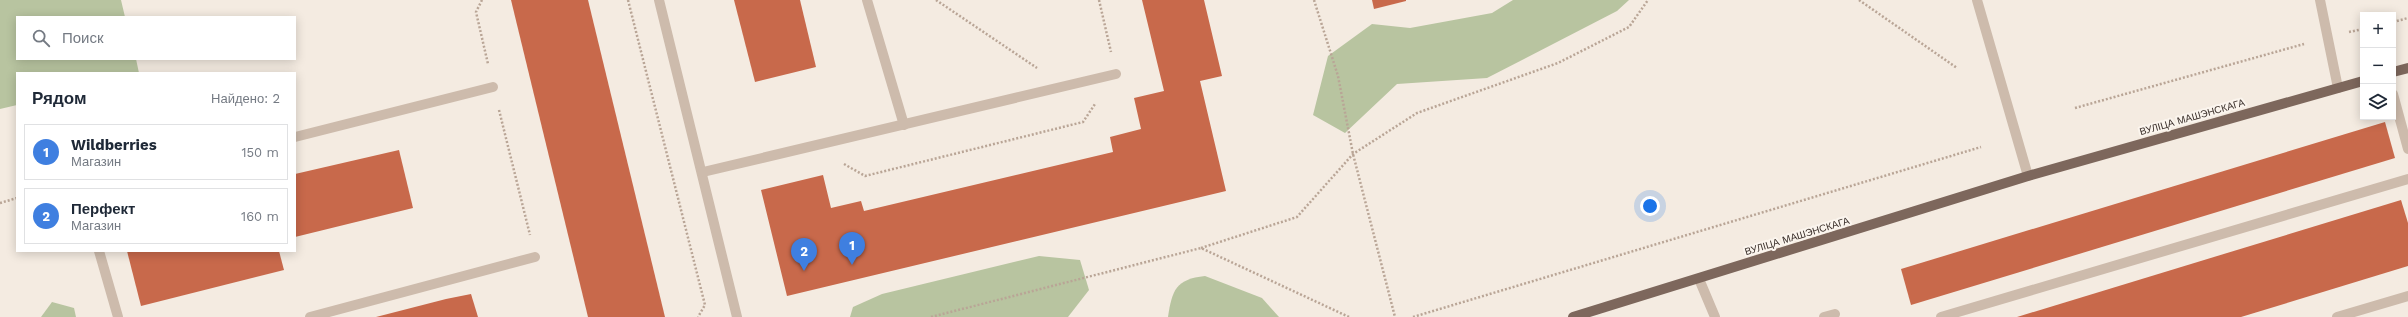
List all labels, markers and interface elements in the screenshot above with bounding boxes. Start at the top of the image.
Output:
map controls [2360,12,2396,120]
button: + [2360,12,2396,48]
search box [16,16,296,60]
icon: search [30,27,52,49]
text: Поиск [62,29,104,47]
button: − [2360,48,2396,84]
button: layers [2360,84,2396,120]
text: Рядом [32,88,87,108]
text: Найдено: 2 [211,91,280,106]
street label: ВУЛІЦА МАШЭНСКАГА [2138,97,2246,137]
text: Wildberries [71,136,157,154]
text: 1 [43,145,49,160]
text: 150 m [241,145,279,160]
text: Магазин [71,154,121,169]
your location [1640,196,1660,216]
text: Перфект [71,200,135,218]
text: 2 [42,209,50,224]
text: 160 m [241,209,279,224]
street label: ВУЛІЦА МАШЭНСКАГА [1743,215,1851,257]
text: Магазин [71,218,121,233]
pin: 1 [839,232,865,265]
pin: 2 [791,238,817,271]

